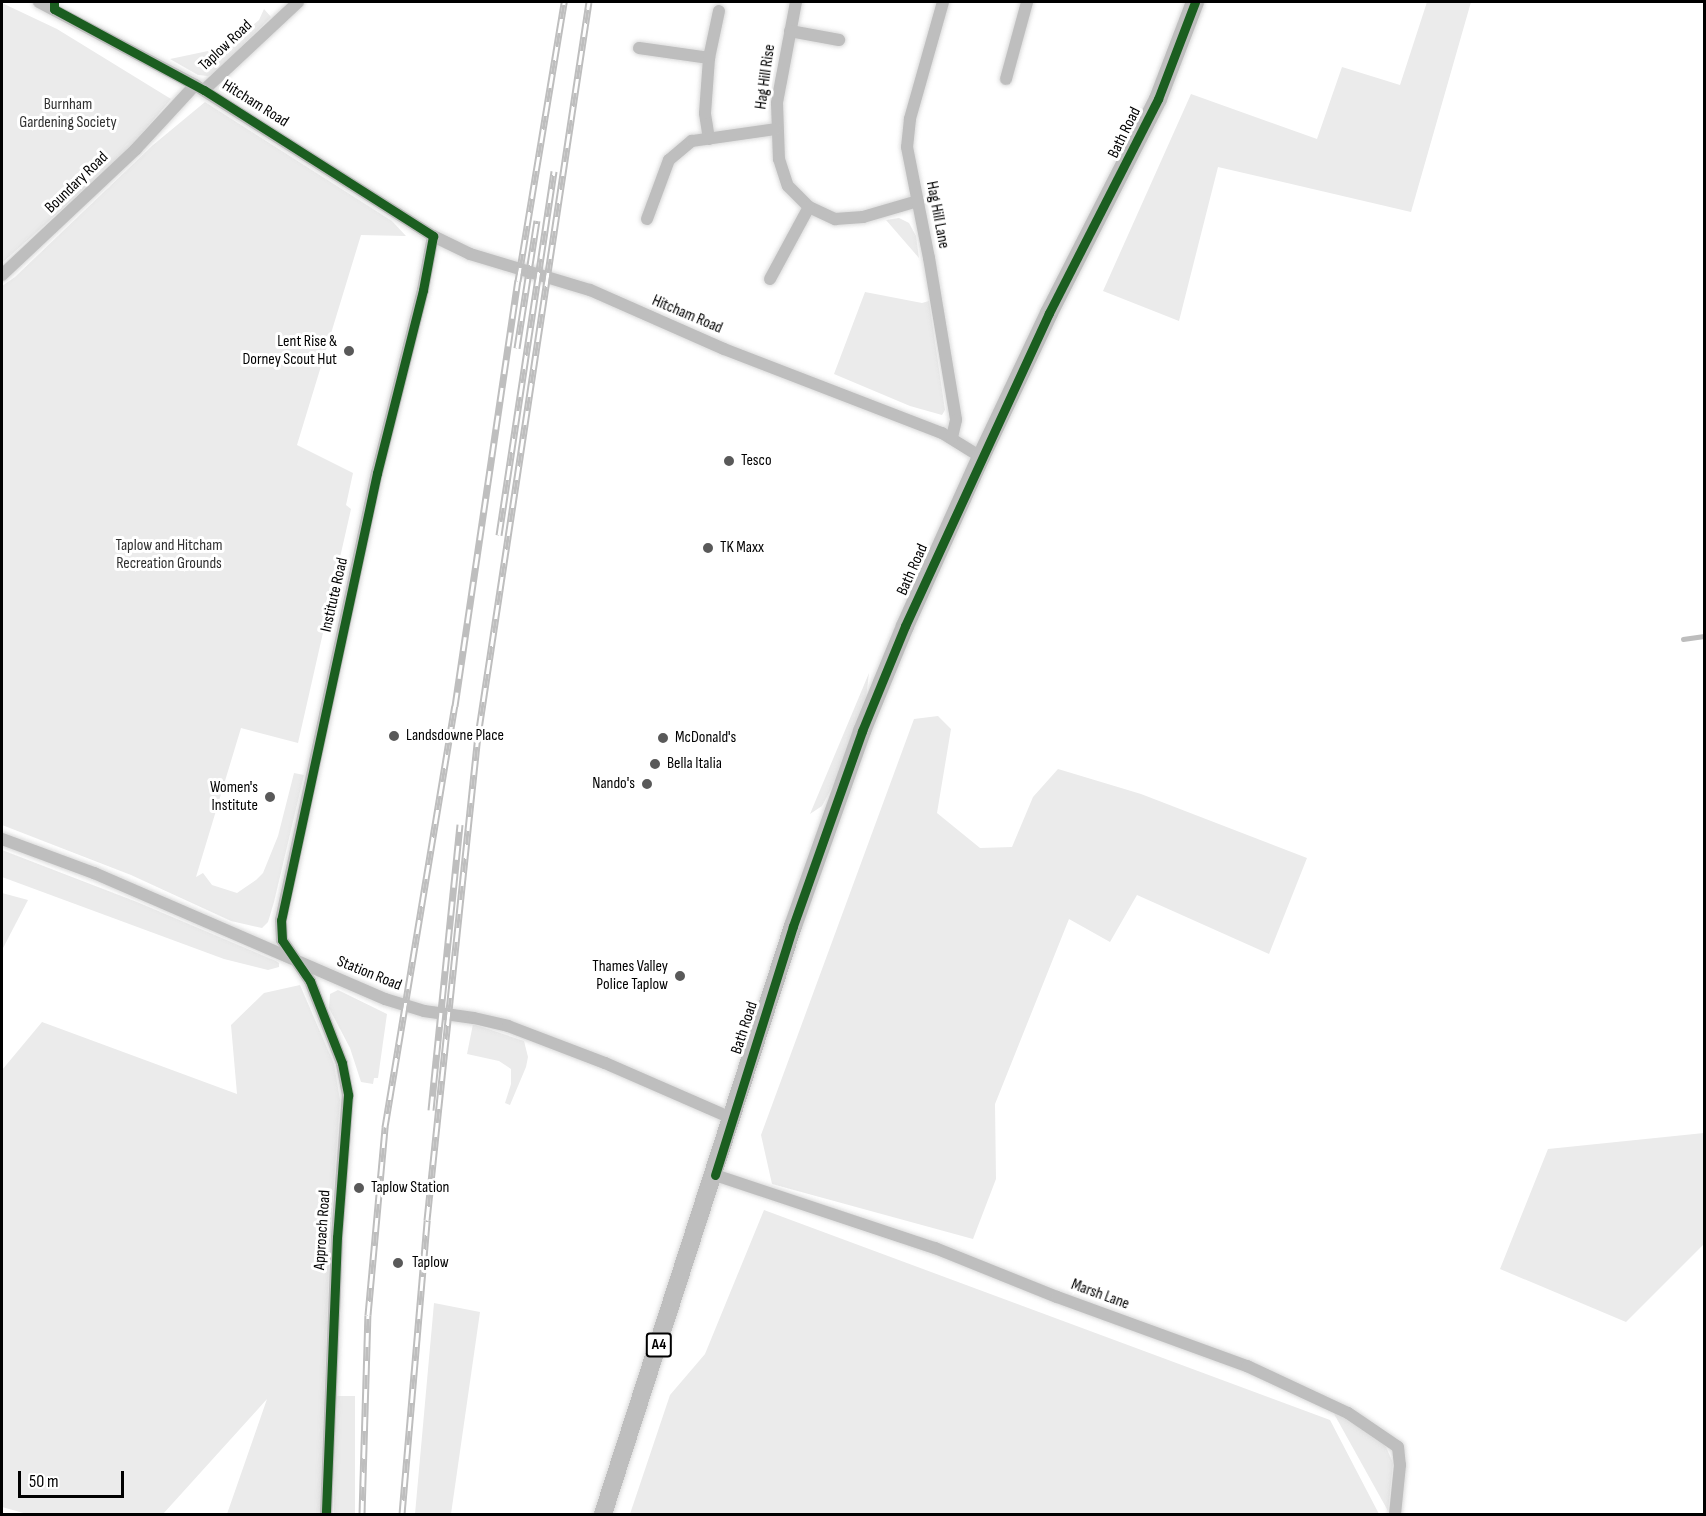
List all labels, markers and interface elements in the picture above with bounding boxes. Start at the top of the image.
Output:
street label: Taplow Road [195,16,257,76]
street label: Hag Hill Rise [752,43,780,111]
street label: Hitcham Road [218,76,292,132]
park label: Burnham Gardening Society [19,95,117,133]
street label: Bath Road [1104,104,1146,162]
street label: Boundary Road [41,148,113,218]
street label: Hag Hill Lane [921,180,953,250]
street label: Hitcham Road [649,292,725,338]
place label: Lent Rise & Dorney Scout Hut [242,332,337,370]
marker: Lent Rise & Dorney Scout Hut [342,344,356,358]
place label: Tesco [741,451,772,471]
marker: Tesco [722,454,736,468]
park label: Taplow and Hitcham Recreation Grounds [115,536,223,574]
place label: TK Maxx [720,538,764,558]
marker: TK Maxx [701,541,715,555]
street label: Bath Road [893,541,933,599]
street label: Institute Road [317,556,353,634]
place label: Landsdowne Place [406,726,504,746]
place label: McDonald's [675,728,736,748]
marker: Landsdowne Place [387,729,401,743]
marker: McDonald's [656,731,670,745]
place label: Bella Italia [667,754,722,774]
marker: Bella Italia [648,757,662,771]
place label: Nando's [592,774,635,794]
marker: Nando's [640,777,654,791]
place label: Women's Institute [210,778,258,816]
marker: Women's Institute [263,790,277,804]
street label: Station Road [334,952,404,996]
place label: Thames Valley Police Taplow [592,957,668,995]
marker: Thames Valley Police Taplow [673,969,687,983]
street label: Bath Road [727,999,763,1057]
place label: Taplow Station [371,1178,449,1198]
marker: Taplow Station [352,1181,366,1195]
street label: Approach Road [311,1189,335,1271]
place label: Taplow [412,1253,449,1273]
marker: Taplow [389,1254,407,1272]
street label: Marsh Lane [1068,1276,1132,1314]
road number: A4 [646,1333,672,1357]
scale bar [21,1459,128,1497]
text: 50 m [29,1471,59,1492]

